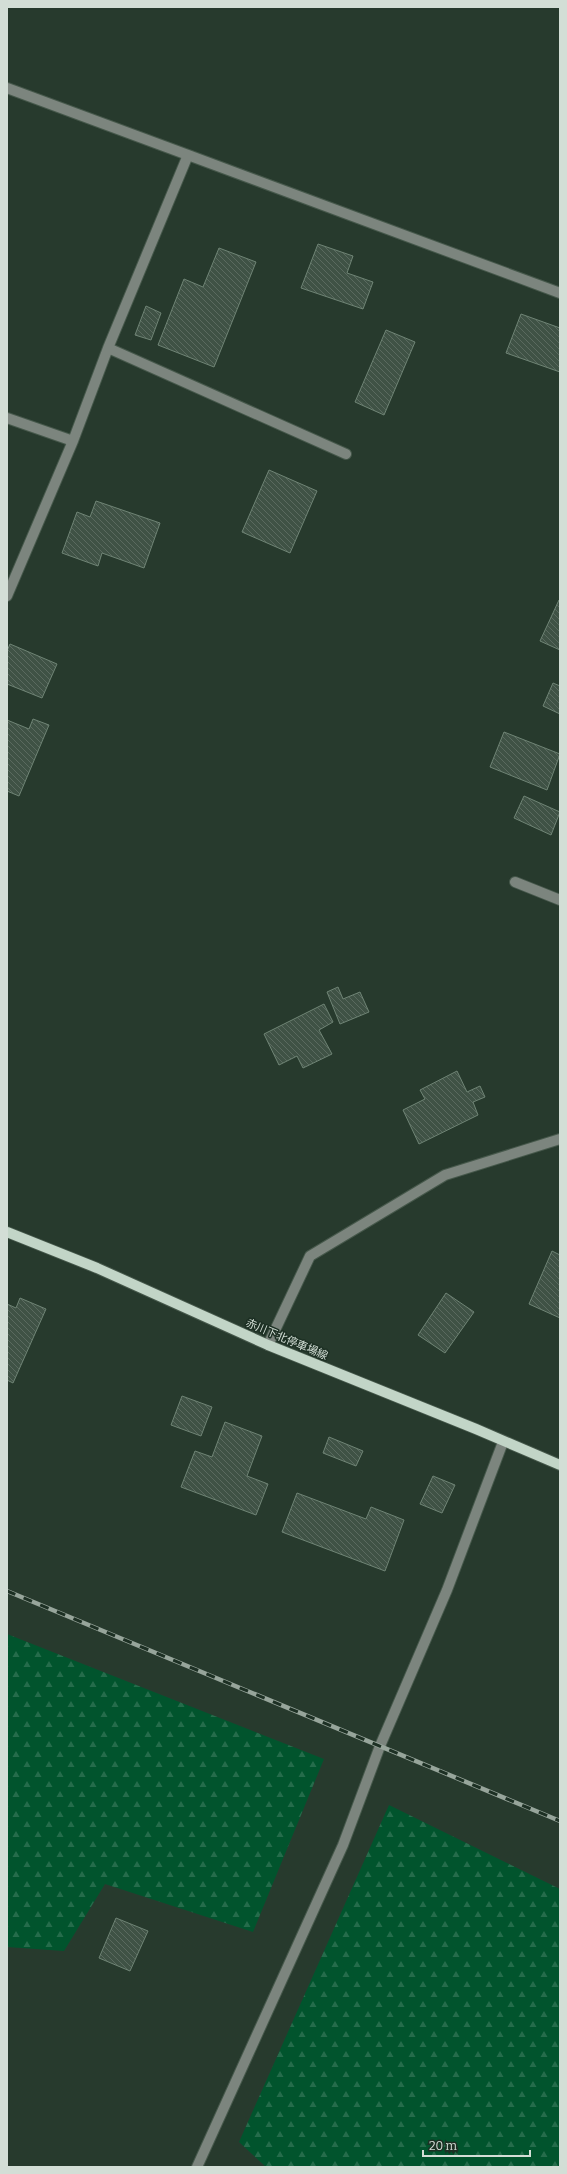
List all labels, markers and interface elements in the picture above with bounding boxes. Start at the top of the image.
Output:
street label: 赤川下北停車場線 [244,1316,330,1363]
scale bar [423,2132,530,2158]
text: 20 m [429,2139,458,2153]

